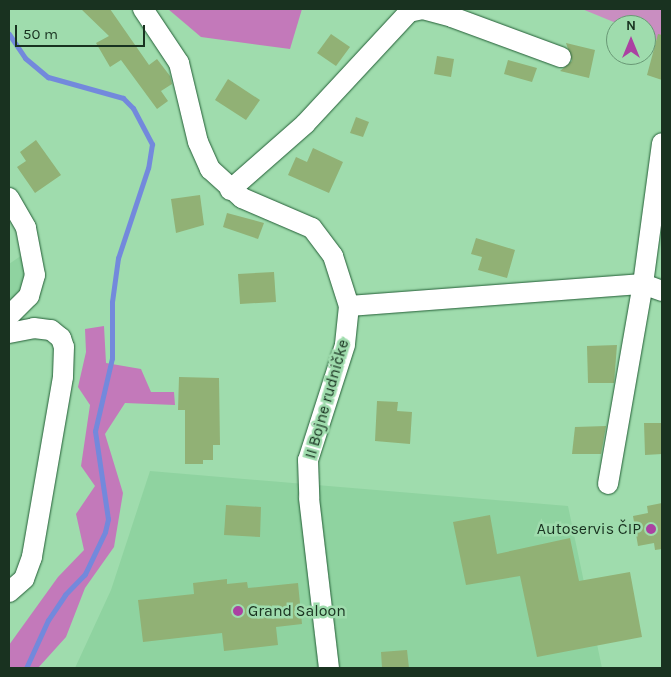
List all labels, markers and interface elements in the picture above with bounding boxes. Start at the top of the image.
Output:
scale bar [18,15,148,47]
north arrow [606,15,656,65]
text: N [626,17,636,34]
text: 50 m [23,25,58,43]
street label: II Bojne rudničke [301,337,353,461]
place label: Autoservis ČIP [537,519,641,539]
marker: Autoservis ČIP [645,523,657,535]
place label: Grand Saloon [248,601,346,621]
marker: Grand Saloon [232,605,244,617]

